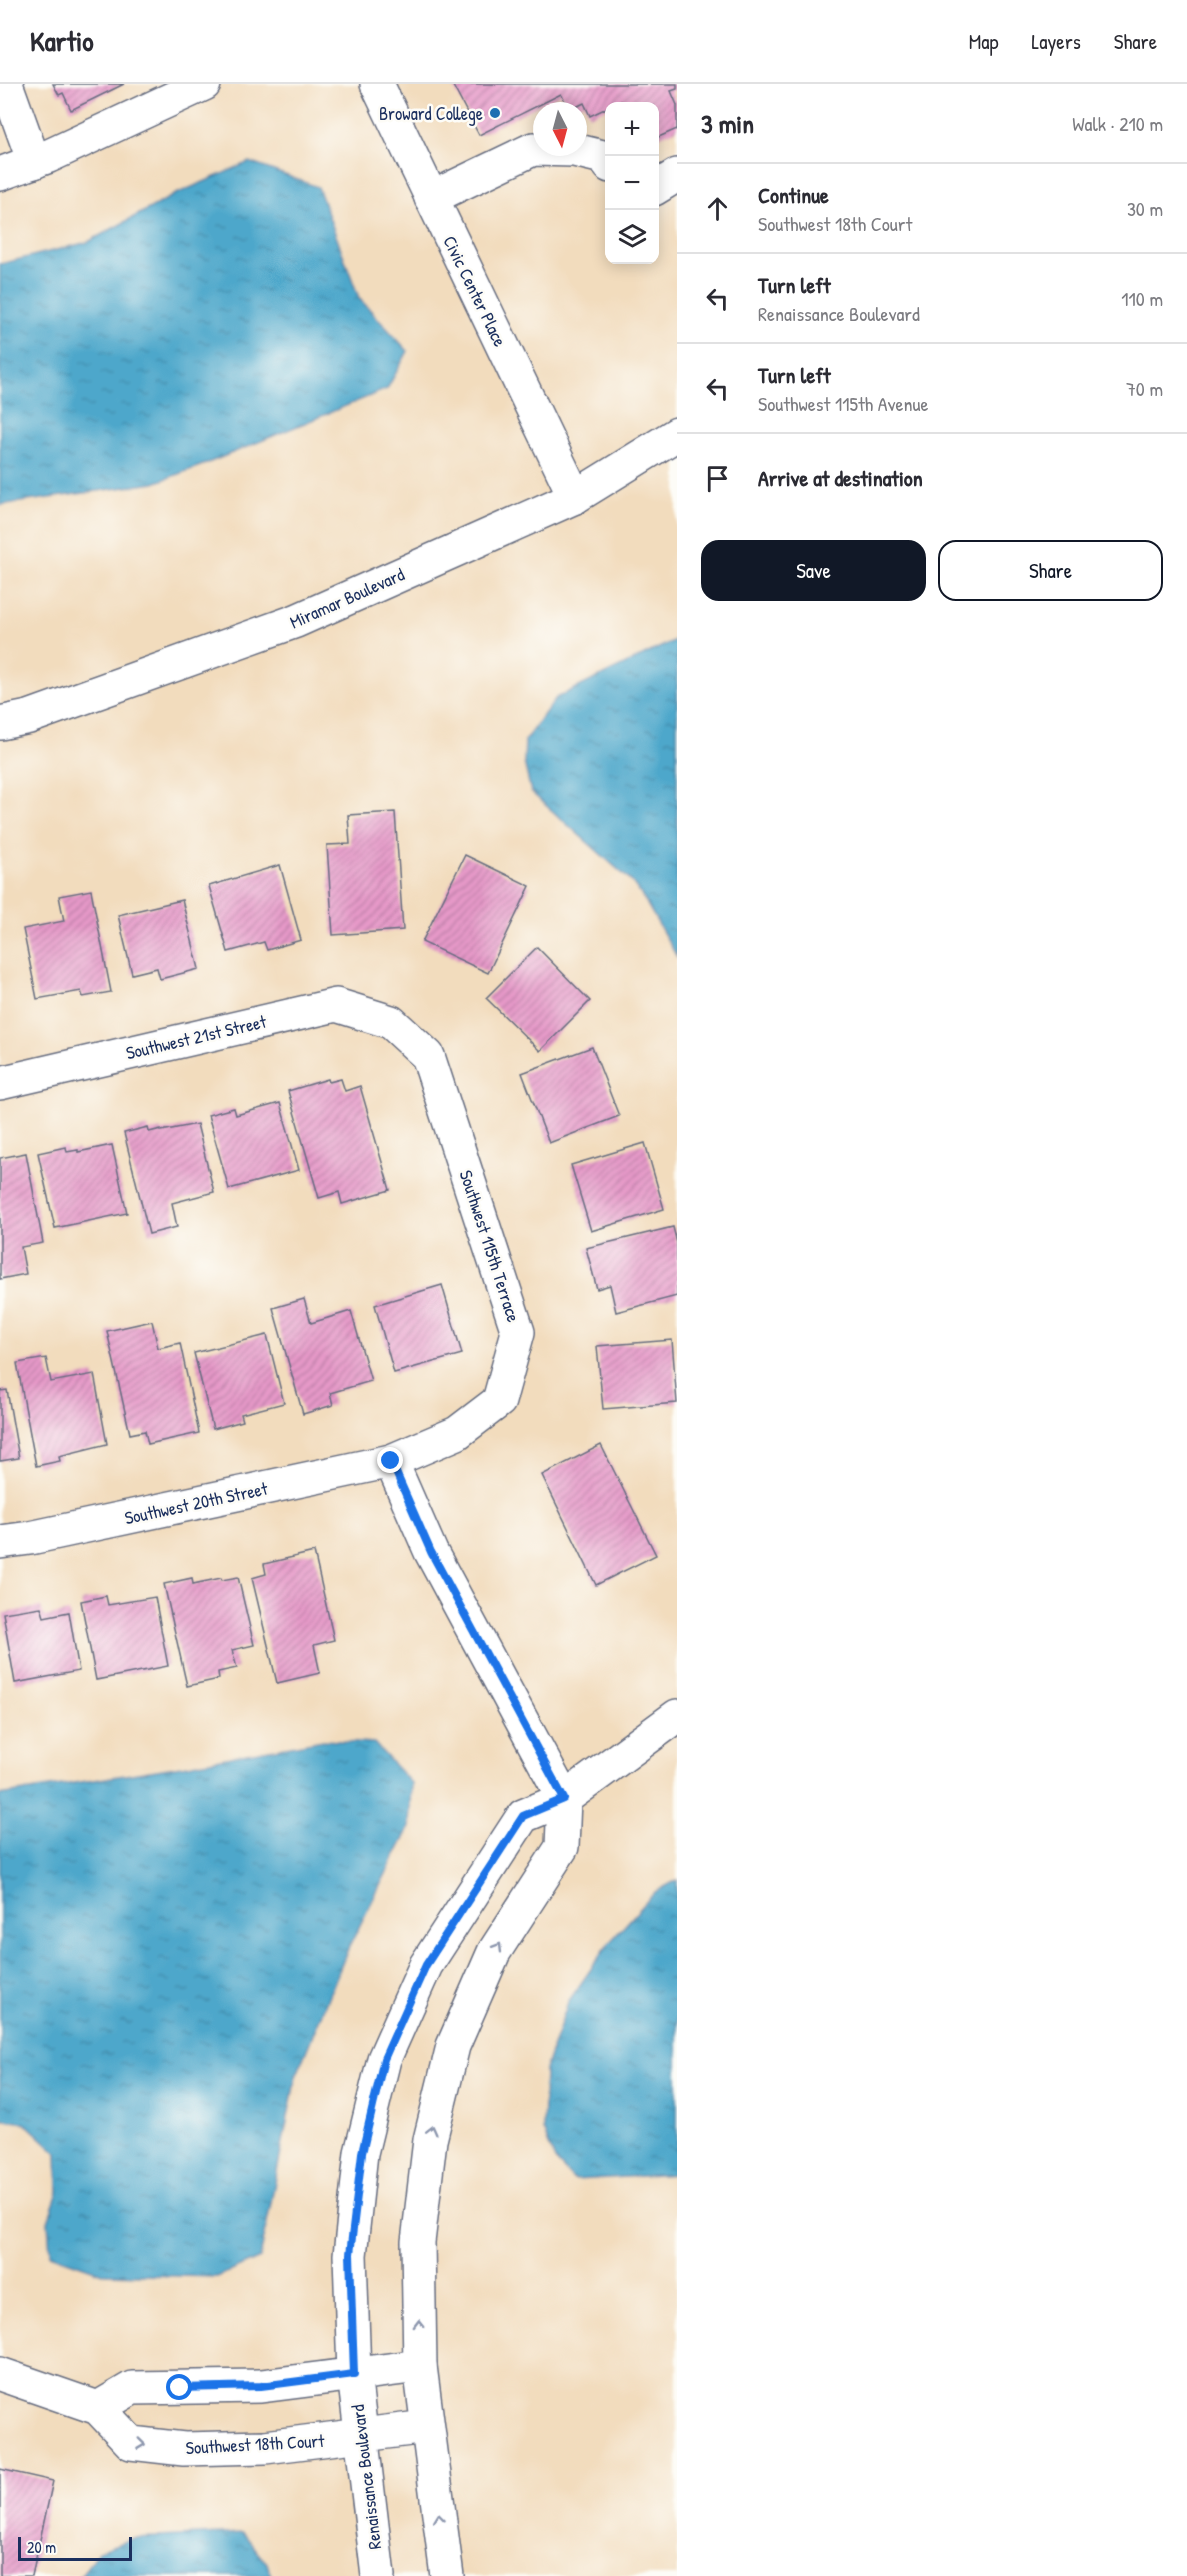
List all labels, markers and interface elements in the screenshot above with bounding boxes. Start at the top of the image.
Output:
text: Kartio [30,22,94,60]
text: Map [969,27,998,56]
text: Layers [1031,27,1081,56]
text: Share [1114,27,1157,56]
place label: Broward College [379,101,483,126]
north arrow [533,102,587,156]
map controls [605,102,659,264]
button: + [605,102,659,156]
marker: Broward College [488,106,502,120]
text: 3 min [701,106,754,141]
text: Walk · 210 m [1072,110,1163,137]
button: − [605,156,659,210]
text: Continue [758,180,829,210]
icon: ahead [701,192,734,225]
text: 30 m [1127,195,1163,222]
button: layers [605,210,659,264]
text: Southwest 18th Court [758,210,912,237]
street label: Civic Center Place [437,231,513,351]
text: Turn left [758,270,831,300]
icon: left [701,282,734,315]
text: 110 m [1121,285,1163,312]
text: Renaissance Boulevard [758,300,920,327]
text: Turn left [758,360,831,390]
icon: left [701,372,734,405]
text: 70 m [1126,375,1163,402]
text: Southwest 115th Avenue [758,390,929,417]
icon: arrive [701,462,734,495]
text: Arrive at destination [758,463,923,493]
button: Save [701,540,926,601]
button: Share [938,540,1163,601]
street label: Miramar Boulevard [286,562,408,634]
street label: Southwest 21st Street [123,1009,269,1065]
street label: Southwest 115th Terrace [454,1167,526,1325]
route end [377,1447,403,1473]
street label: Southwest 20th Street [122,1475,271,1530]
one-way arrow [490,1943,502,1953]
one-way arrow [425,2125,438,2135]
one-way arrow [413,2320,425,2329]
route start [166,2374,192,2400]
street label: Renaissance Boulevard [345,2403,387,2551]
street label: Southwest 18th Court [185,2428,326,2460]
one-way arrow [137,2437,146,2450]
one-way arrow [434,2513,446,2523]
scale bar [18,2534,132,2562]
text: 20 m [27,2536,56,2558]

